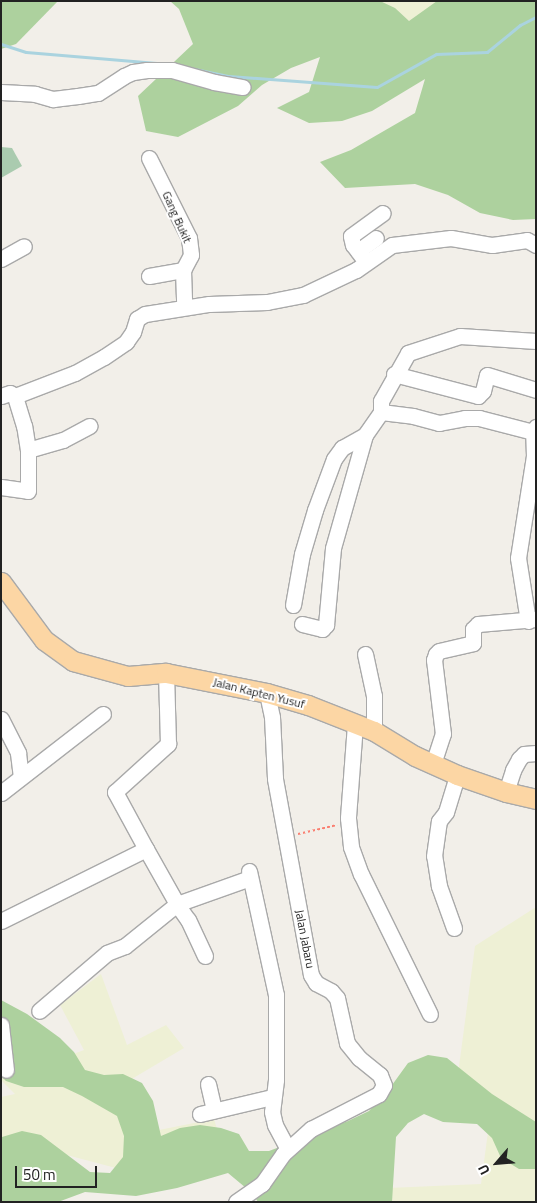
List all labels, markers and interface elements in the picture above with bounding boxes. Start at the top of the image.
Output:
street label: Gang Bukit [159,189,195,245]
street label: Jalan Kapten Yusuf [212,675,306,711]
street label: Jalan Jabaru [292,908,318,970]
north arrow [472,1138,522,1188]
scale bar [18,1156,100,1188]
text: U [472,1161,495,1179]
text: 50 m [23,1163,56,1186]

